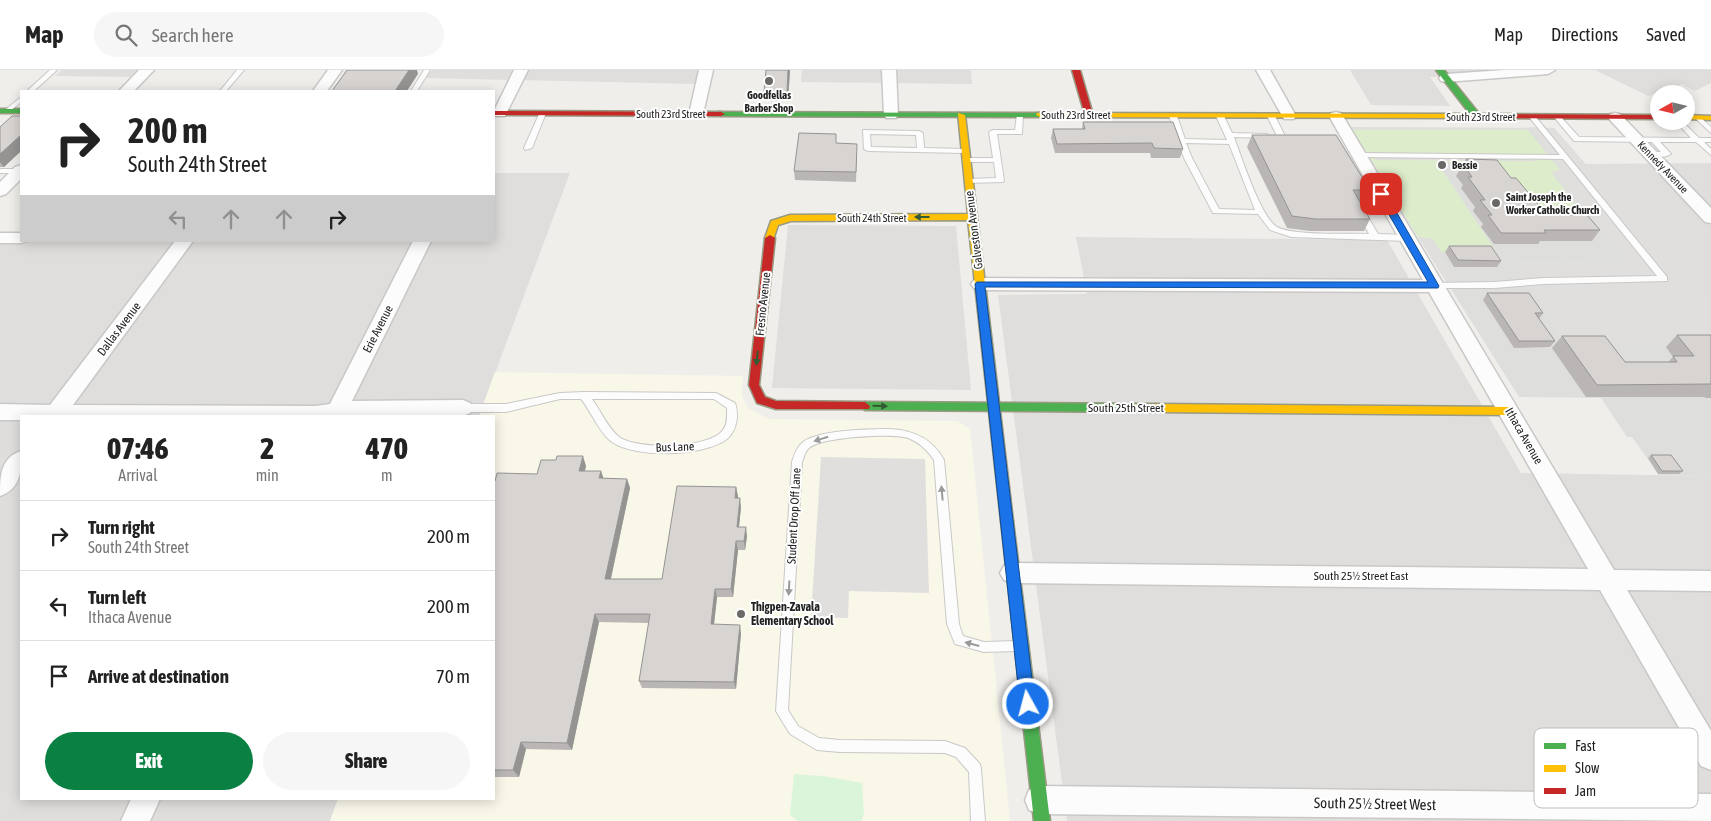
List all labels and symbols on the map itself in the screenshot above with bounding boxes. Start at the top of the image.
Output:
marker: Goodfellas Barber Shop [763,75,775,87]
north arrow [1650,85,1695,130]
place label: Goodfellas Barber Shop [745,89,793,114]
street label: South 23rd Street [636,108,706,120]
street label: South 23rd Street [1041,109,1111,121]
street label: South 23rd Street [1446,111,1516,123]
street label: Kennedy Avenue [1635,139,1691,195]
marker: Bessie [1436,159,1448,171]
place label: Bessie [1452,159,1478,171]
pin [1360,173,1402,215]
street label: Galveston Avenue [962,190,986,270]
place label: Saint Joseph the Worker Catholic Church [1505,191,1599,216]
marker: Saint Joseph the Worker Catholic Church [1490,197,1502,209]
street label: South 24th Street [837,212,907,224]
one-way arrow [914,213,930,221]
street label: Fresno Avenue [753,271,773,337]
street label: Dallas Avenue [94,299,144,359]
street label: Erie Avenue [360,303,396,355]
one-way arrow [753,350,761,366]
street label: South 25th Street [1088,401,1164,415]
one-way arrow [872,402,888,410]
street label: Ithaca Avenue [1502,405,1546,467]
one-way arrow [813,436,828,444]
street label: Bus Lane [655,439,695,455]
street label: Student Drop Off Lane [784,468,804,564]
one-way arrow [937,485,945,501]
street label: South 25½ Street East [1314,569,1409,583]
one-way arrow [785,581,793,597]
place label: Thigpen-Zavala Elementary School [751,600,834,628]
marker: Thigpen-Zavala Elementary School [735,608,747,620]
one-way arrow [965,640,980,648]
position arrow [1001,677,1053,729]
legend [1534,728,1698,808]
text: Fast [1575,738,1596,754]
text: Slow [1575,760,1600,776]
text: Jam [1575,783,1596,799]
street label: South 25½ Street West [1314,794,1436,813]

